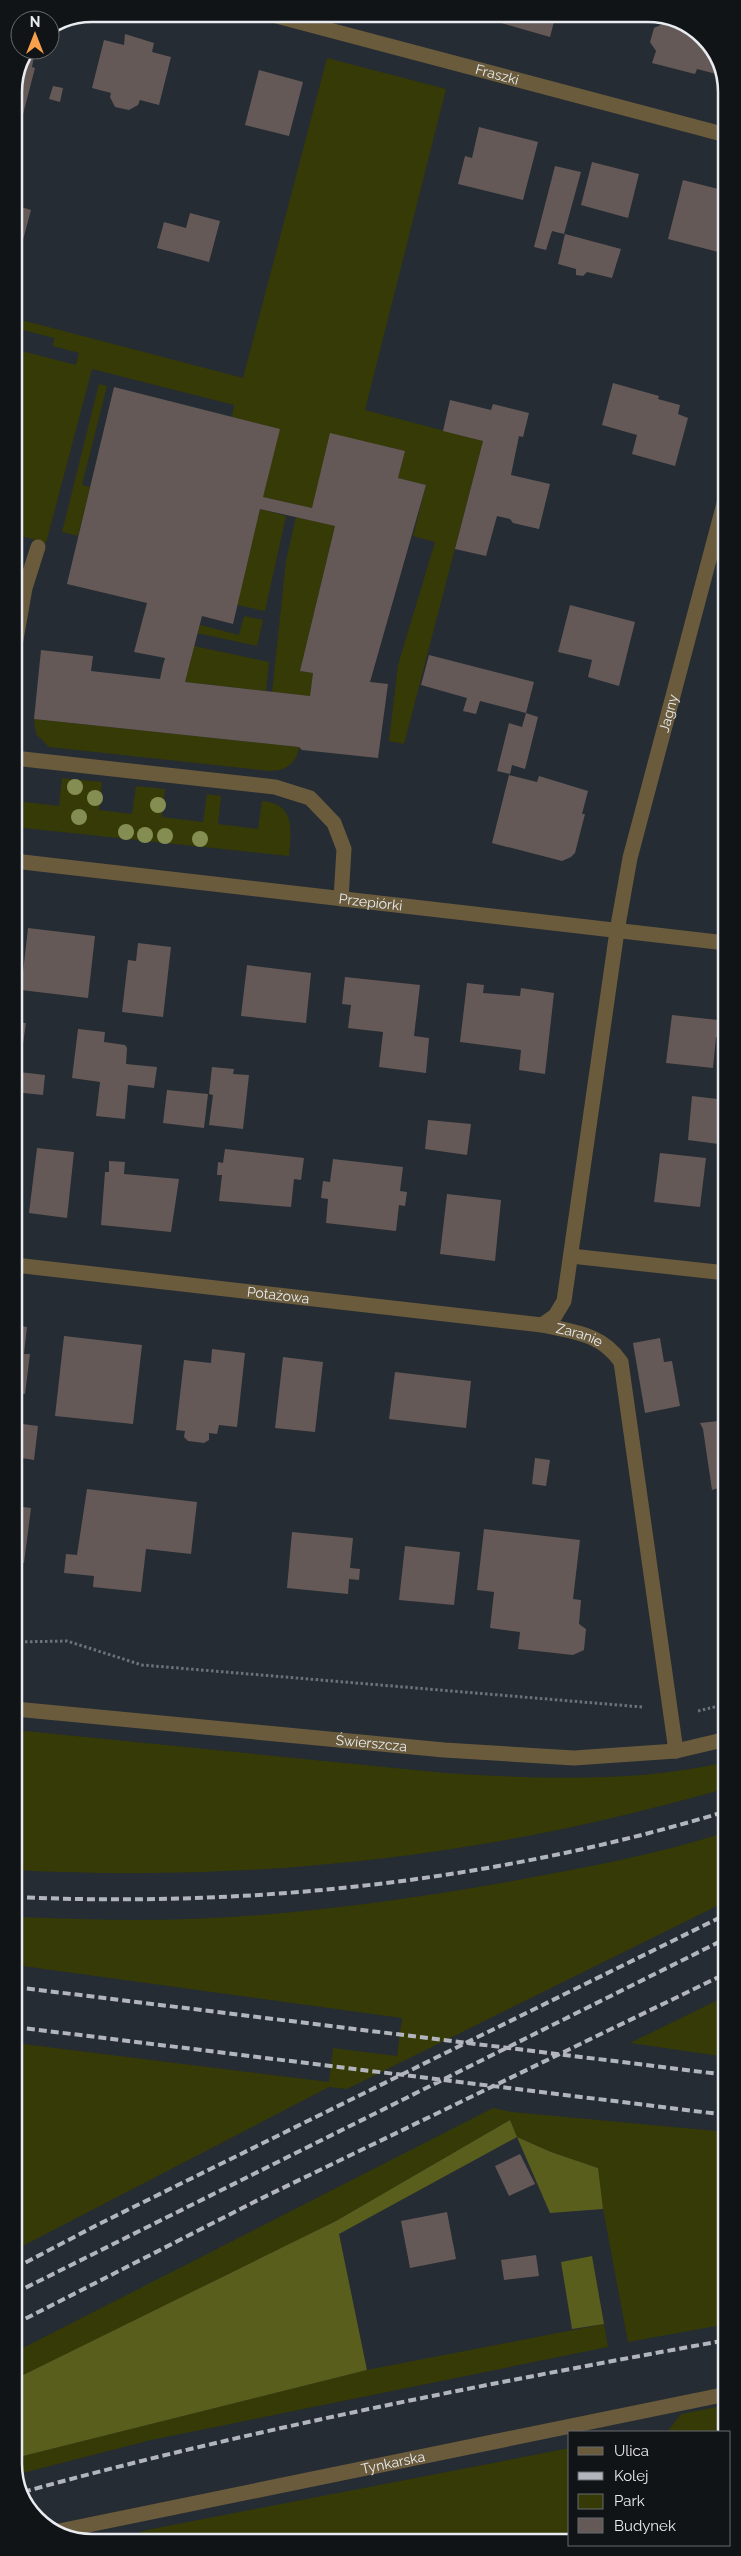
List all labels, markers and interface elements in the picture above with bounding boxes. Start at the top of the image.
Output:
north arrow [10,10,60,60]
text: N [30,14,40,30]
street label: Fraszki [474,61,521,88]
street label: Jagny [656,692,681,734]
street label: Przepiórki [338,890,403,914]
street label: Potażowa [246,1283,310,1306]
street label: Zaranie [555,1320,606,1350]
street label: Świerszcza [335,1731,408,1754]
legend [568,2431,731,2546]
text: Ulica [614,2442,649,2460]
street label: Tynkarska [360,2448,426,2477]
text: Kolej [614,2467,648,2485]
text: Park [614,2492,645,2510]
text: Budynek [614,2517,676,2535]

